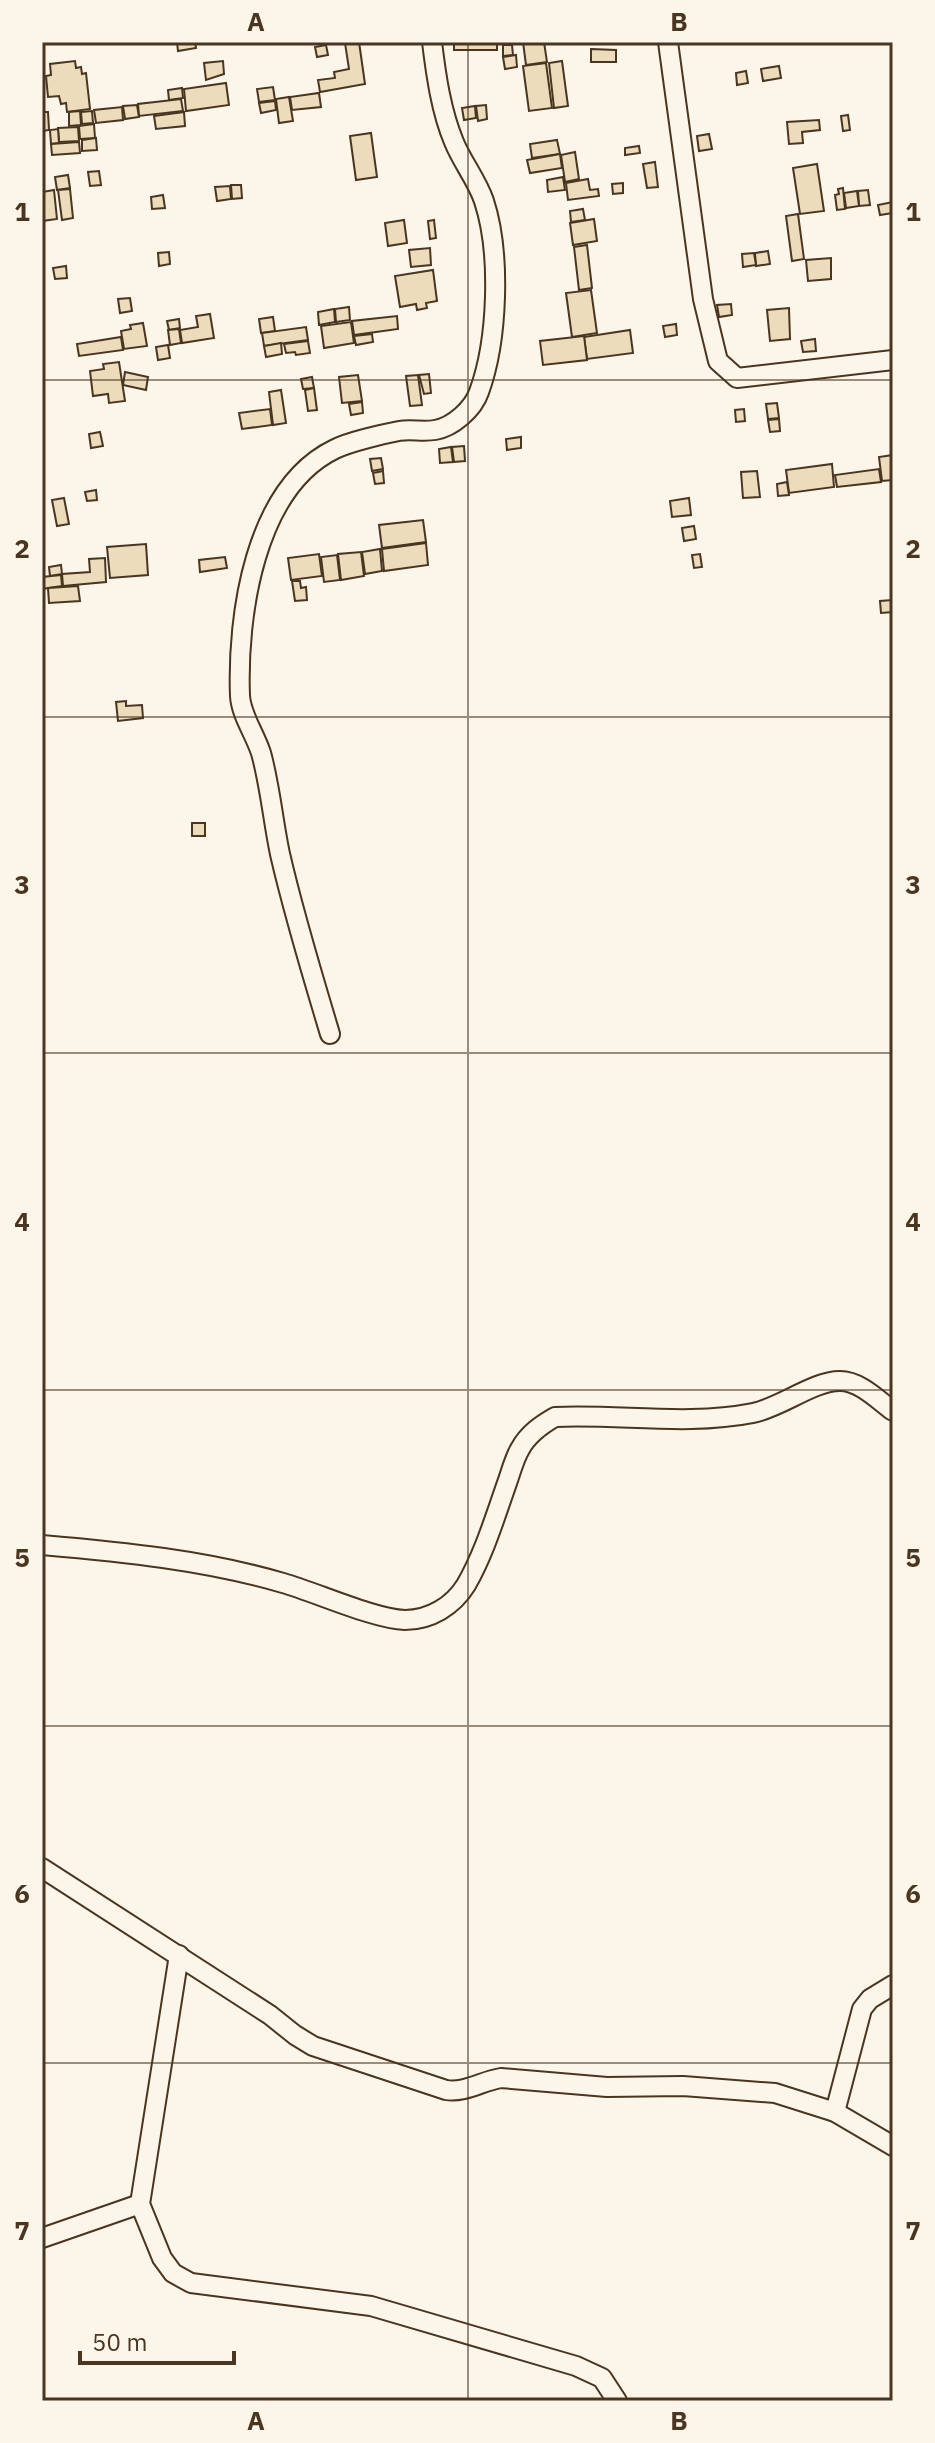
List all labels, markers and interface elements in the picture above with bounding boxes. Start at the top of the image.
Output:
text: A [247,4,265,38]
text: B [670,4,688,38]
text: 1 [14,194,30,228]
text: 1 [905,194,921,228]
text: 2 [14,531,30,565]
text: 2 [905,531,921,565]
text: 3 [14,867,30,901]
text: 3 [905,867,921,901]
text: 4 [14,1204,30,1238]
text: 4 [905,1204,921,1238]
text: 5 [14,1540,30,1574]
text: 5 [905,1540,921,1574]
text: 6 [14,1876,30,1910]
text: 6 [905,1876,921,1910]
text: 7 [14,2213,30,2247]
text: 7 [905,2213,921,2247]
scale bar [80,2315,234,2365]
text: 50 m [92,2326,147,2358]
text: A [247,2403,265,2437]
text: B [670,2403,688,2437]

